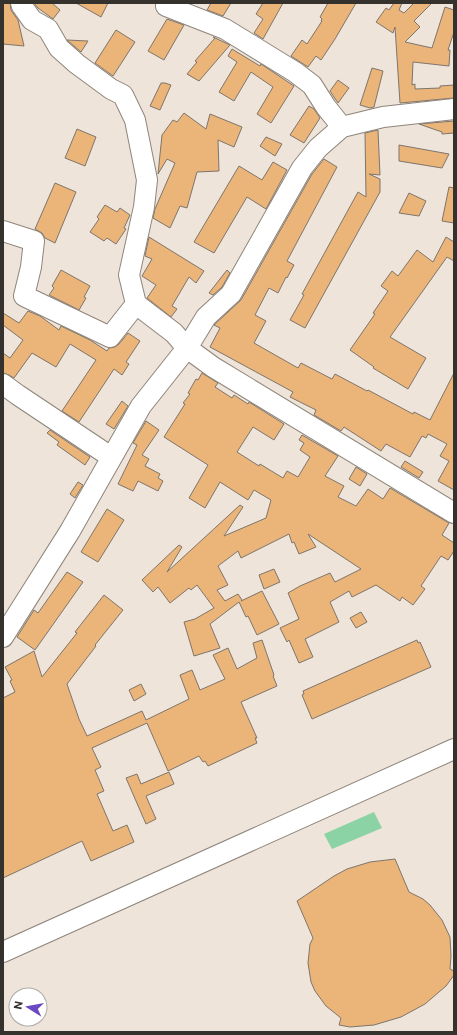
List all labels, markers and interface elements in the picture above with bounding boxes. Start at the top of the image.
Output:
north arrow [8,987,48,1027]
text: N [11,1000,25,1010]

